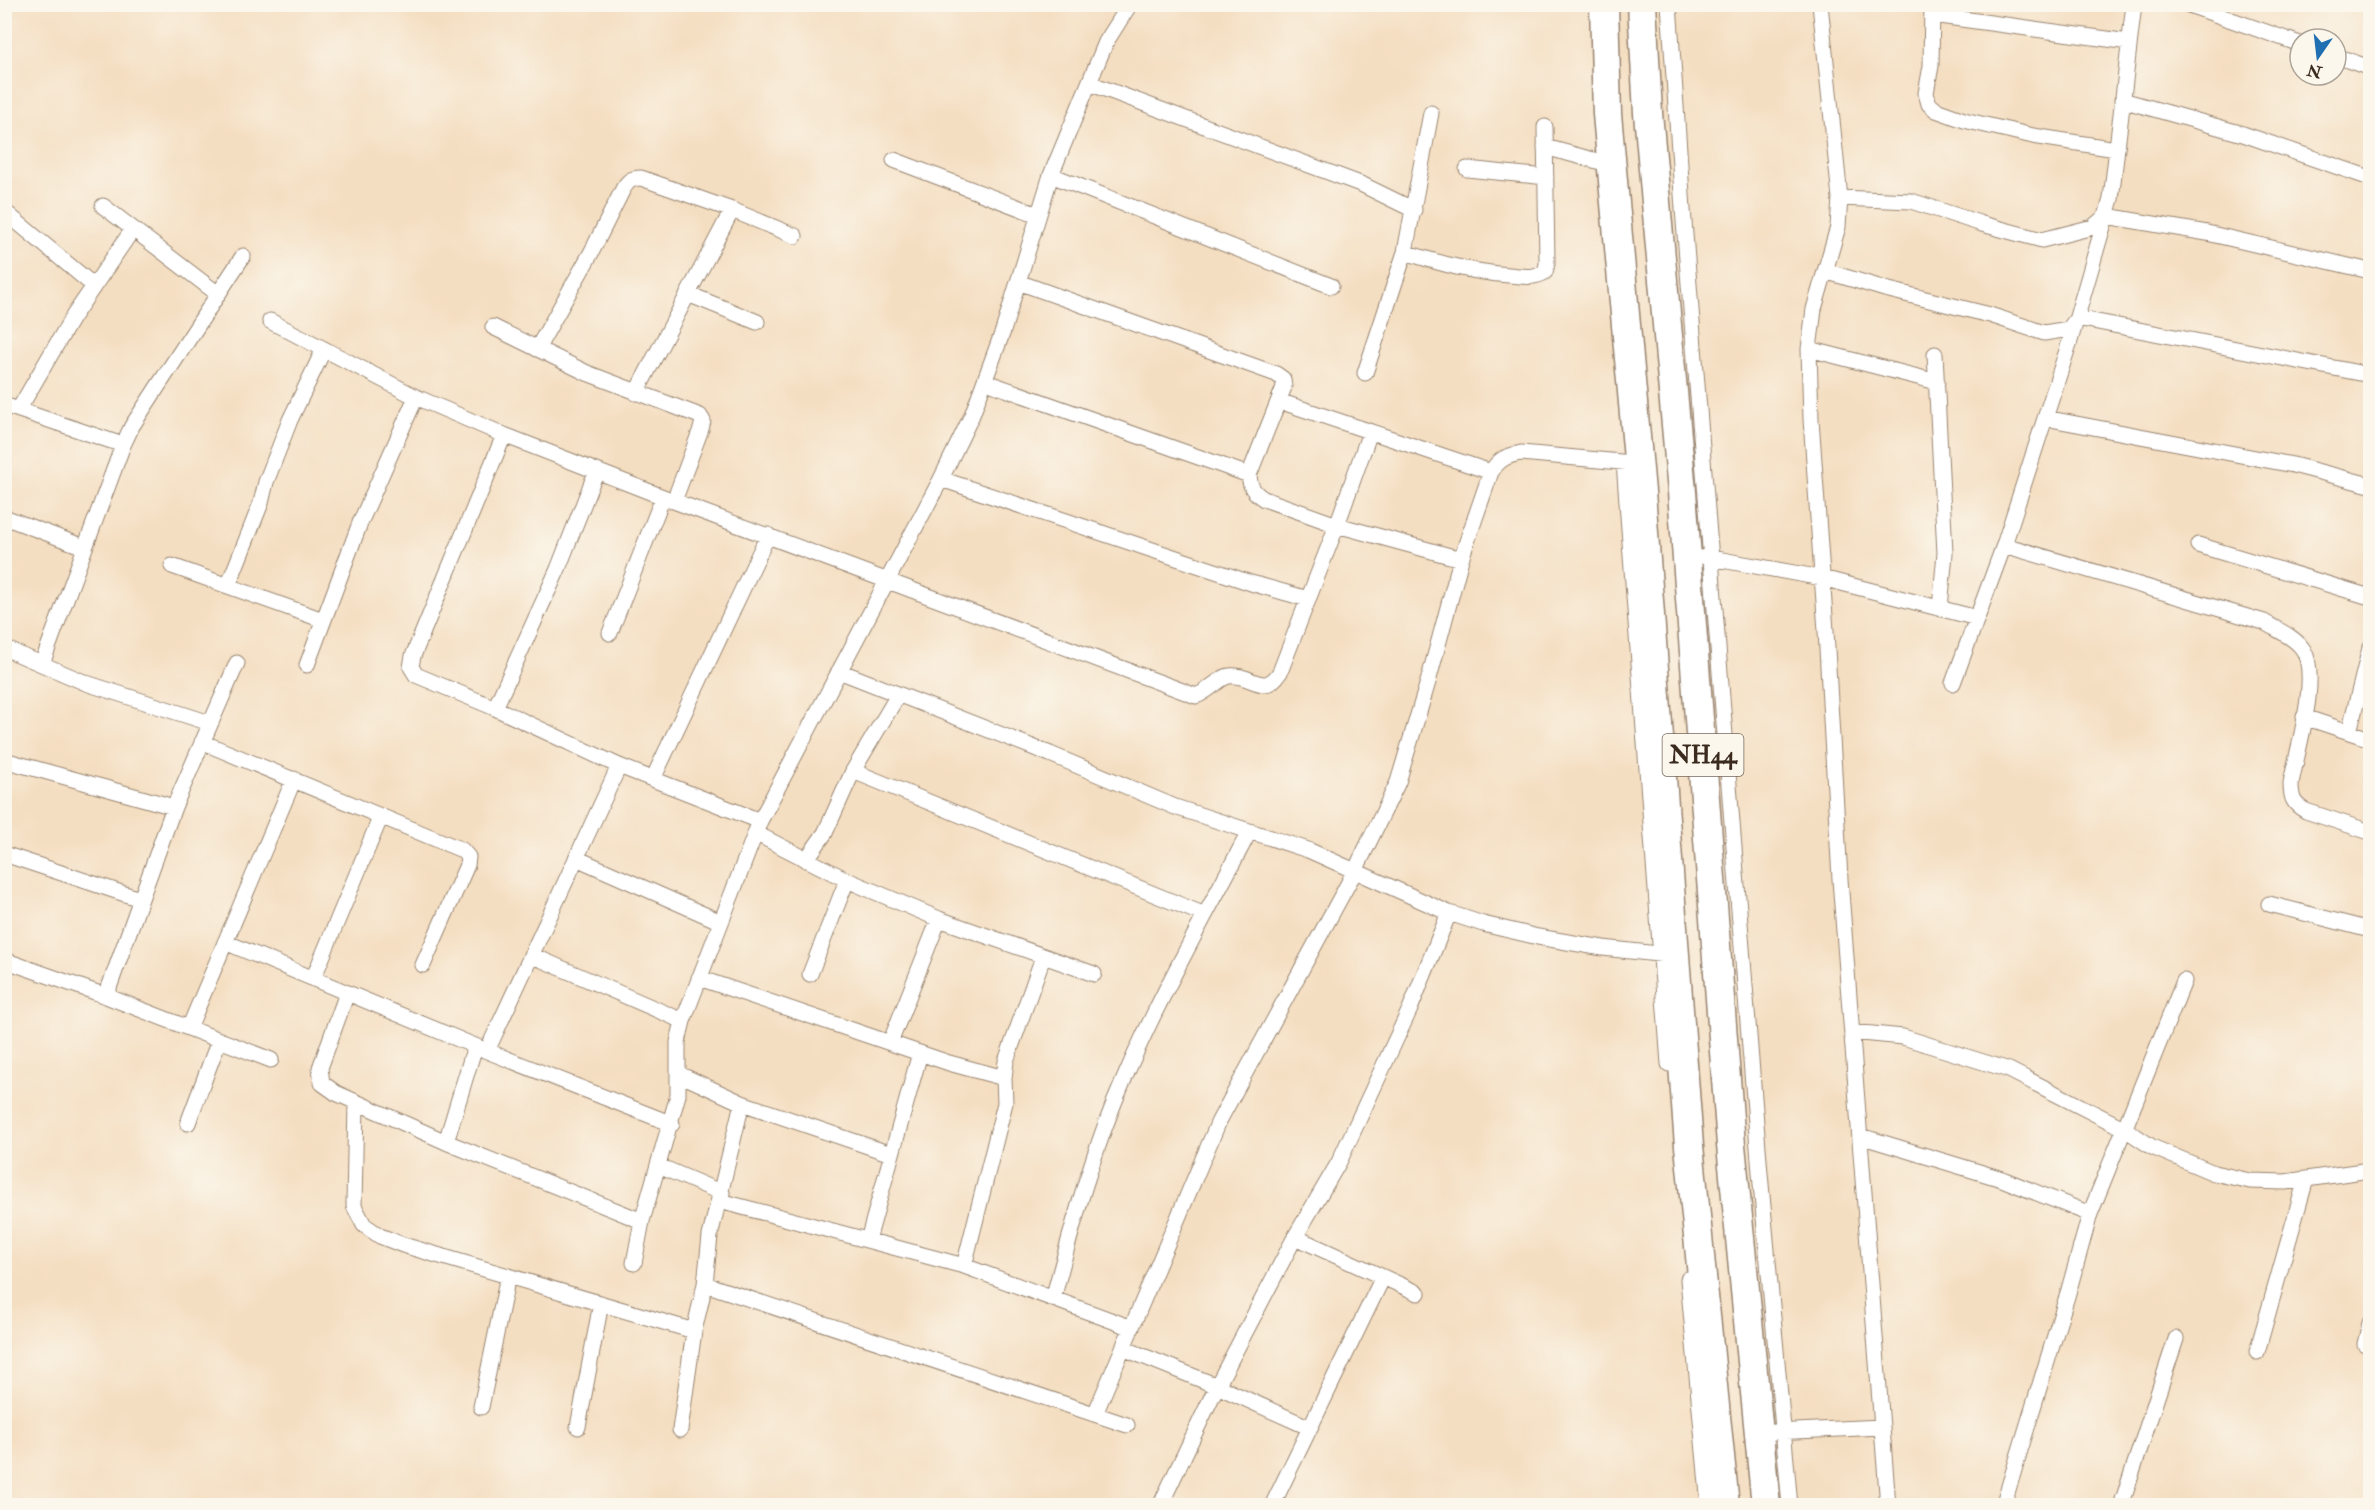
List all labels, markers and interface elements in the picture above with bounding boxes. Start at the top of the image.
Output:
north arrow [2288,27,2348,87]
text: N [2305,59,2325,82]
road number: NH44 [1662,734,1744,776]

